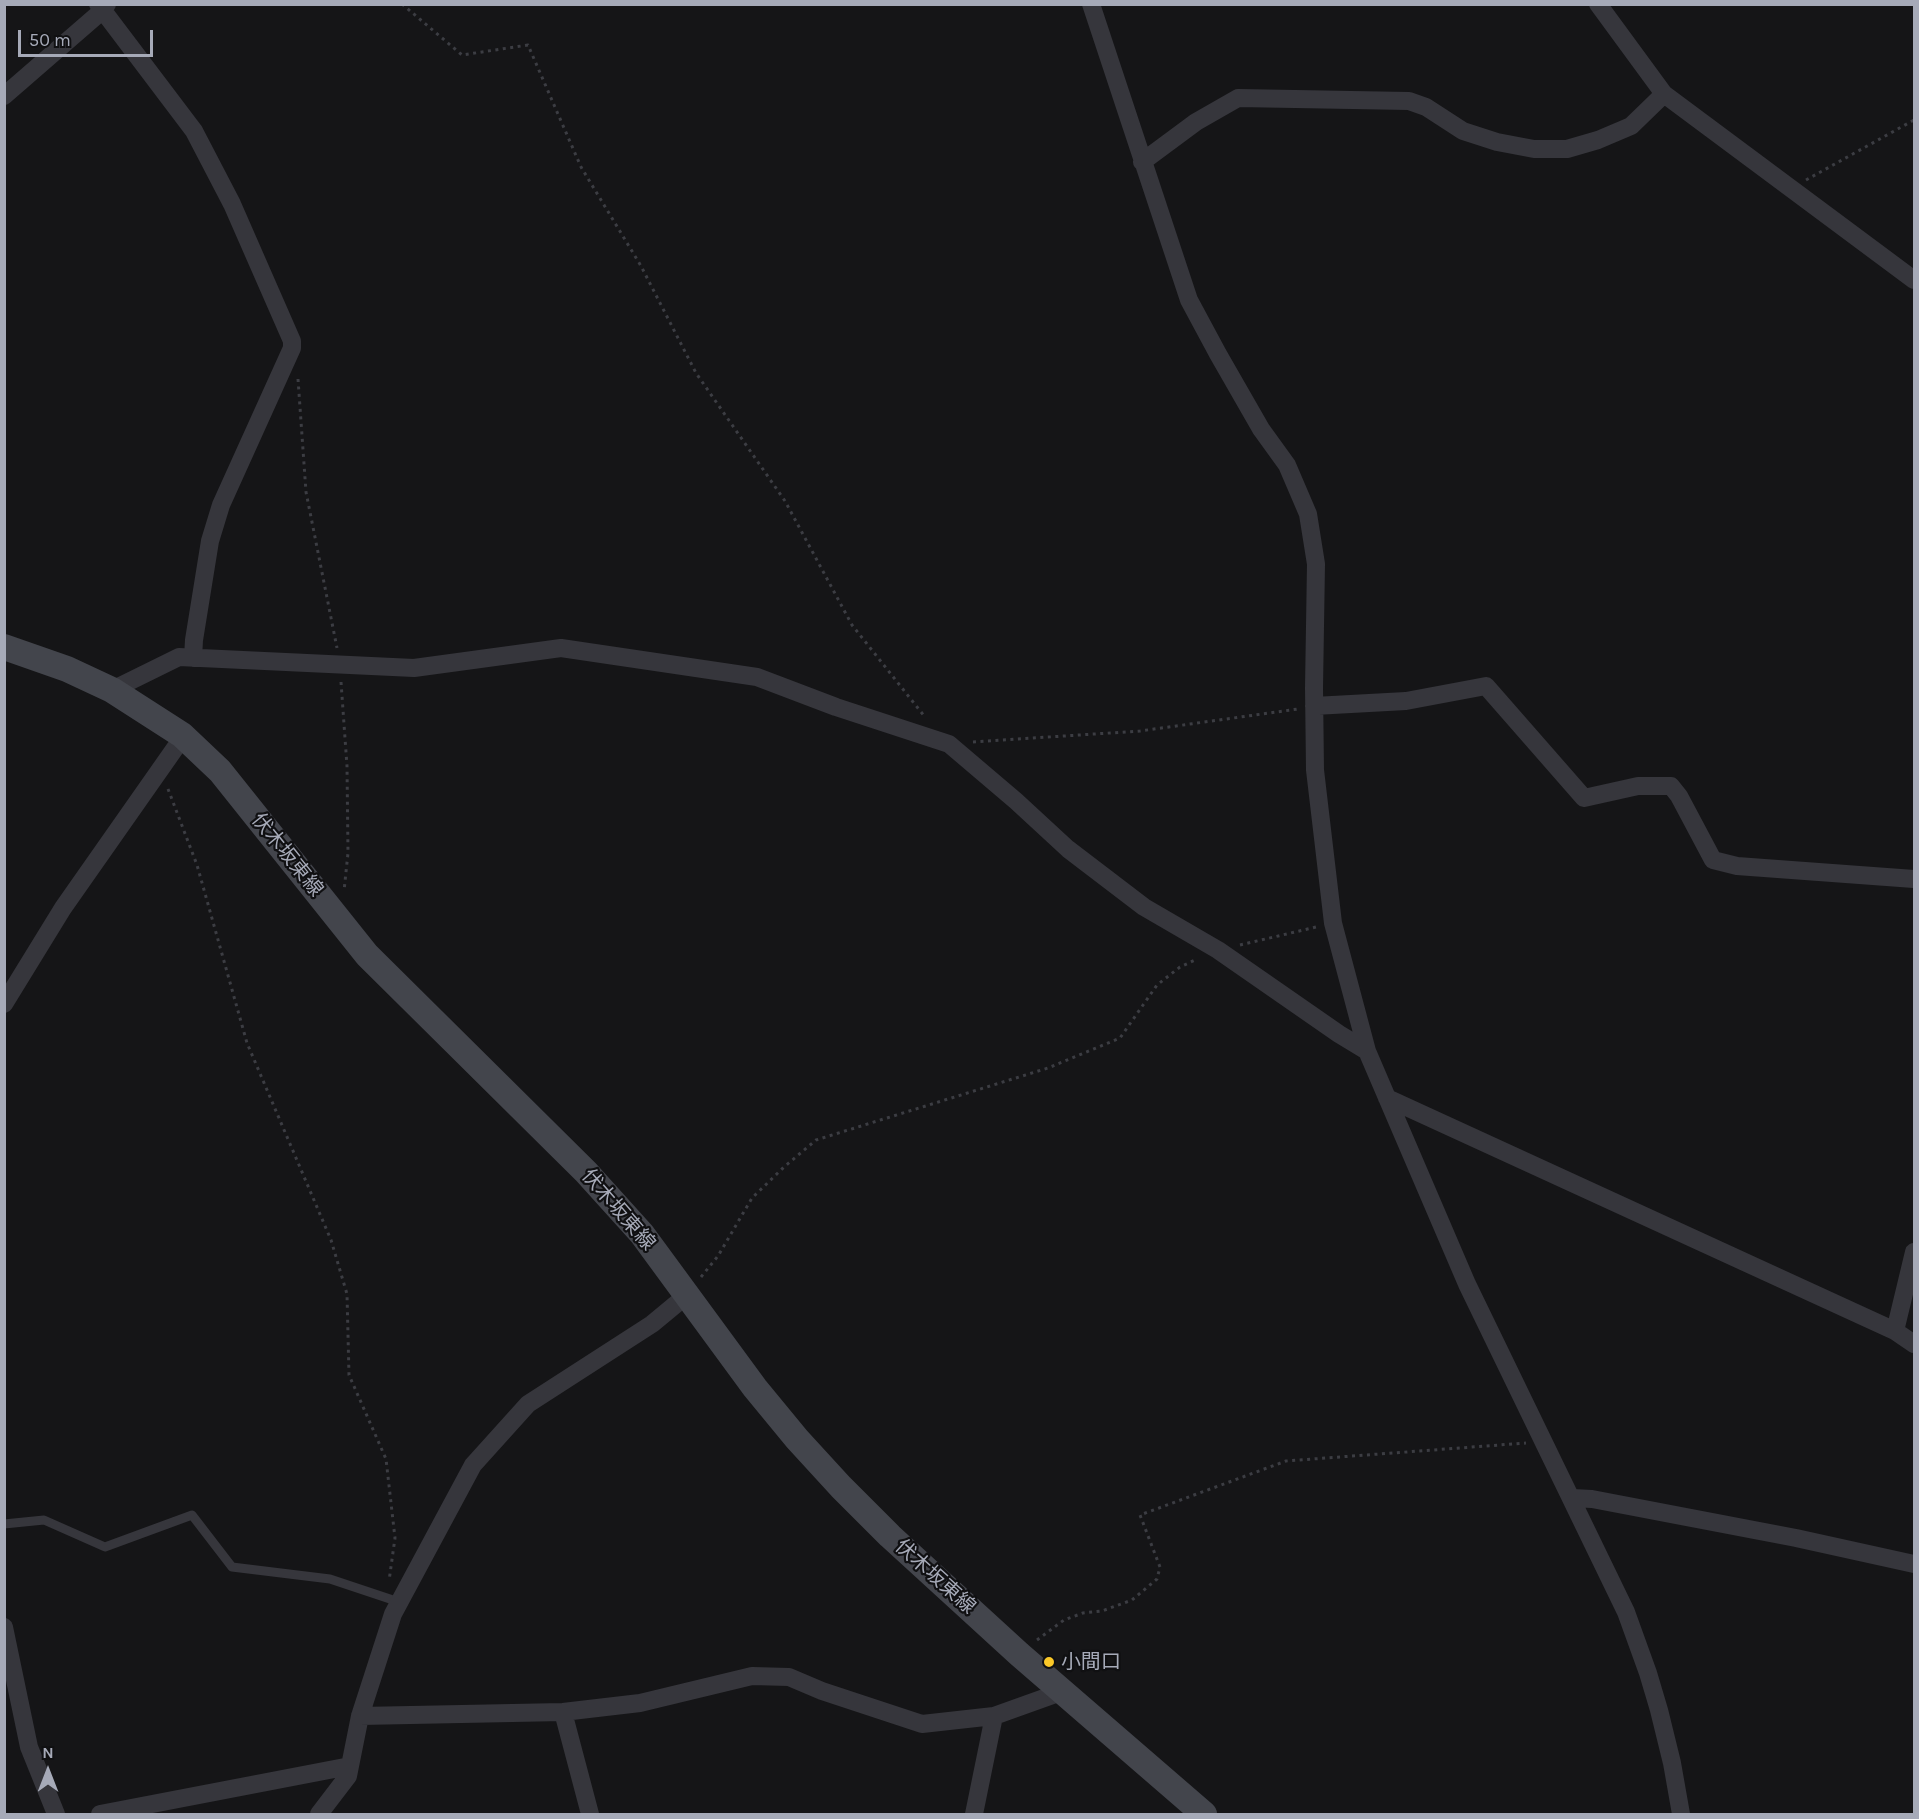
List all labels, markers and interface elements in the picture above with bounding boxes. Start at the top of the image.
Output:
scale bar [21,18,156,56]
text: 50 m [29,29,71,51]
street label: 伏木坂東線 [246,809,328,901]
street label: 伏木坂東線 [576,1164,660,1256]
street label: 伏木坂東線 [890,1535,980,1619]
place label: 小間口 [1061,1650,1121,1674]
marker: 小間口 [1042,1655,1056,1669]
north arrow [18,1741,78,1801]
text: N [42,1743,54,1762]

